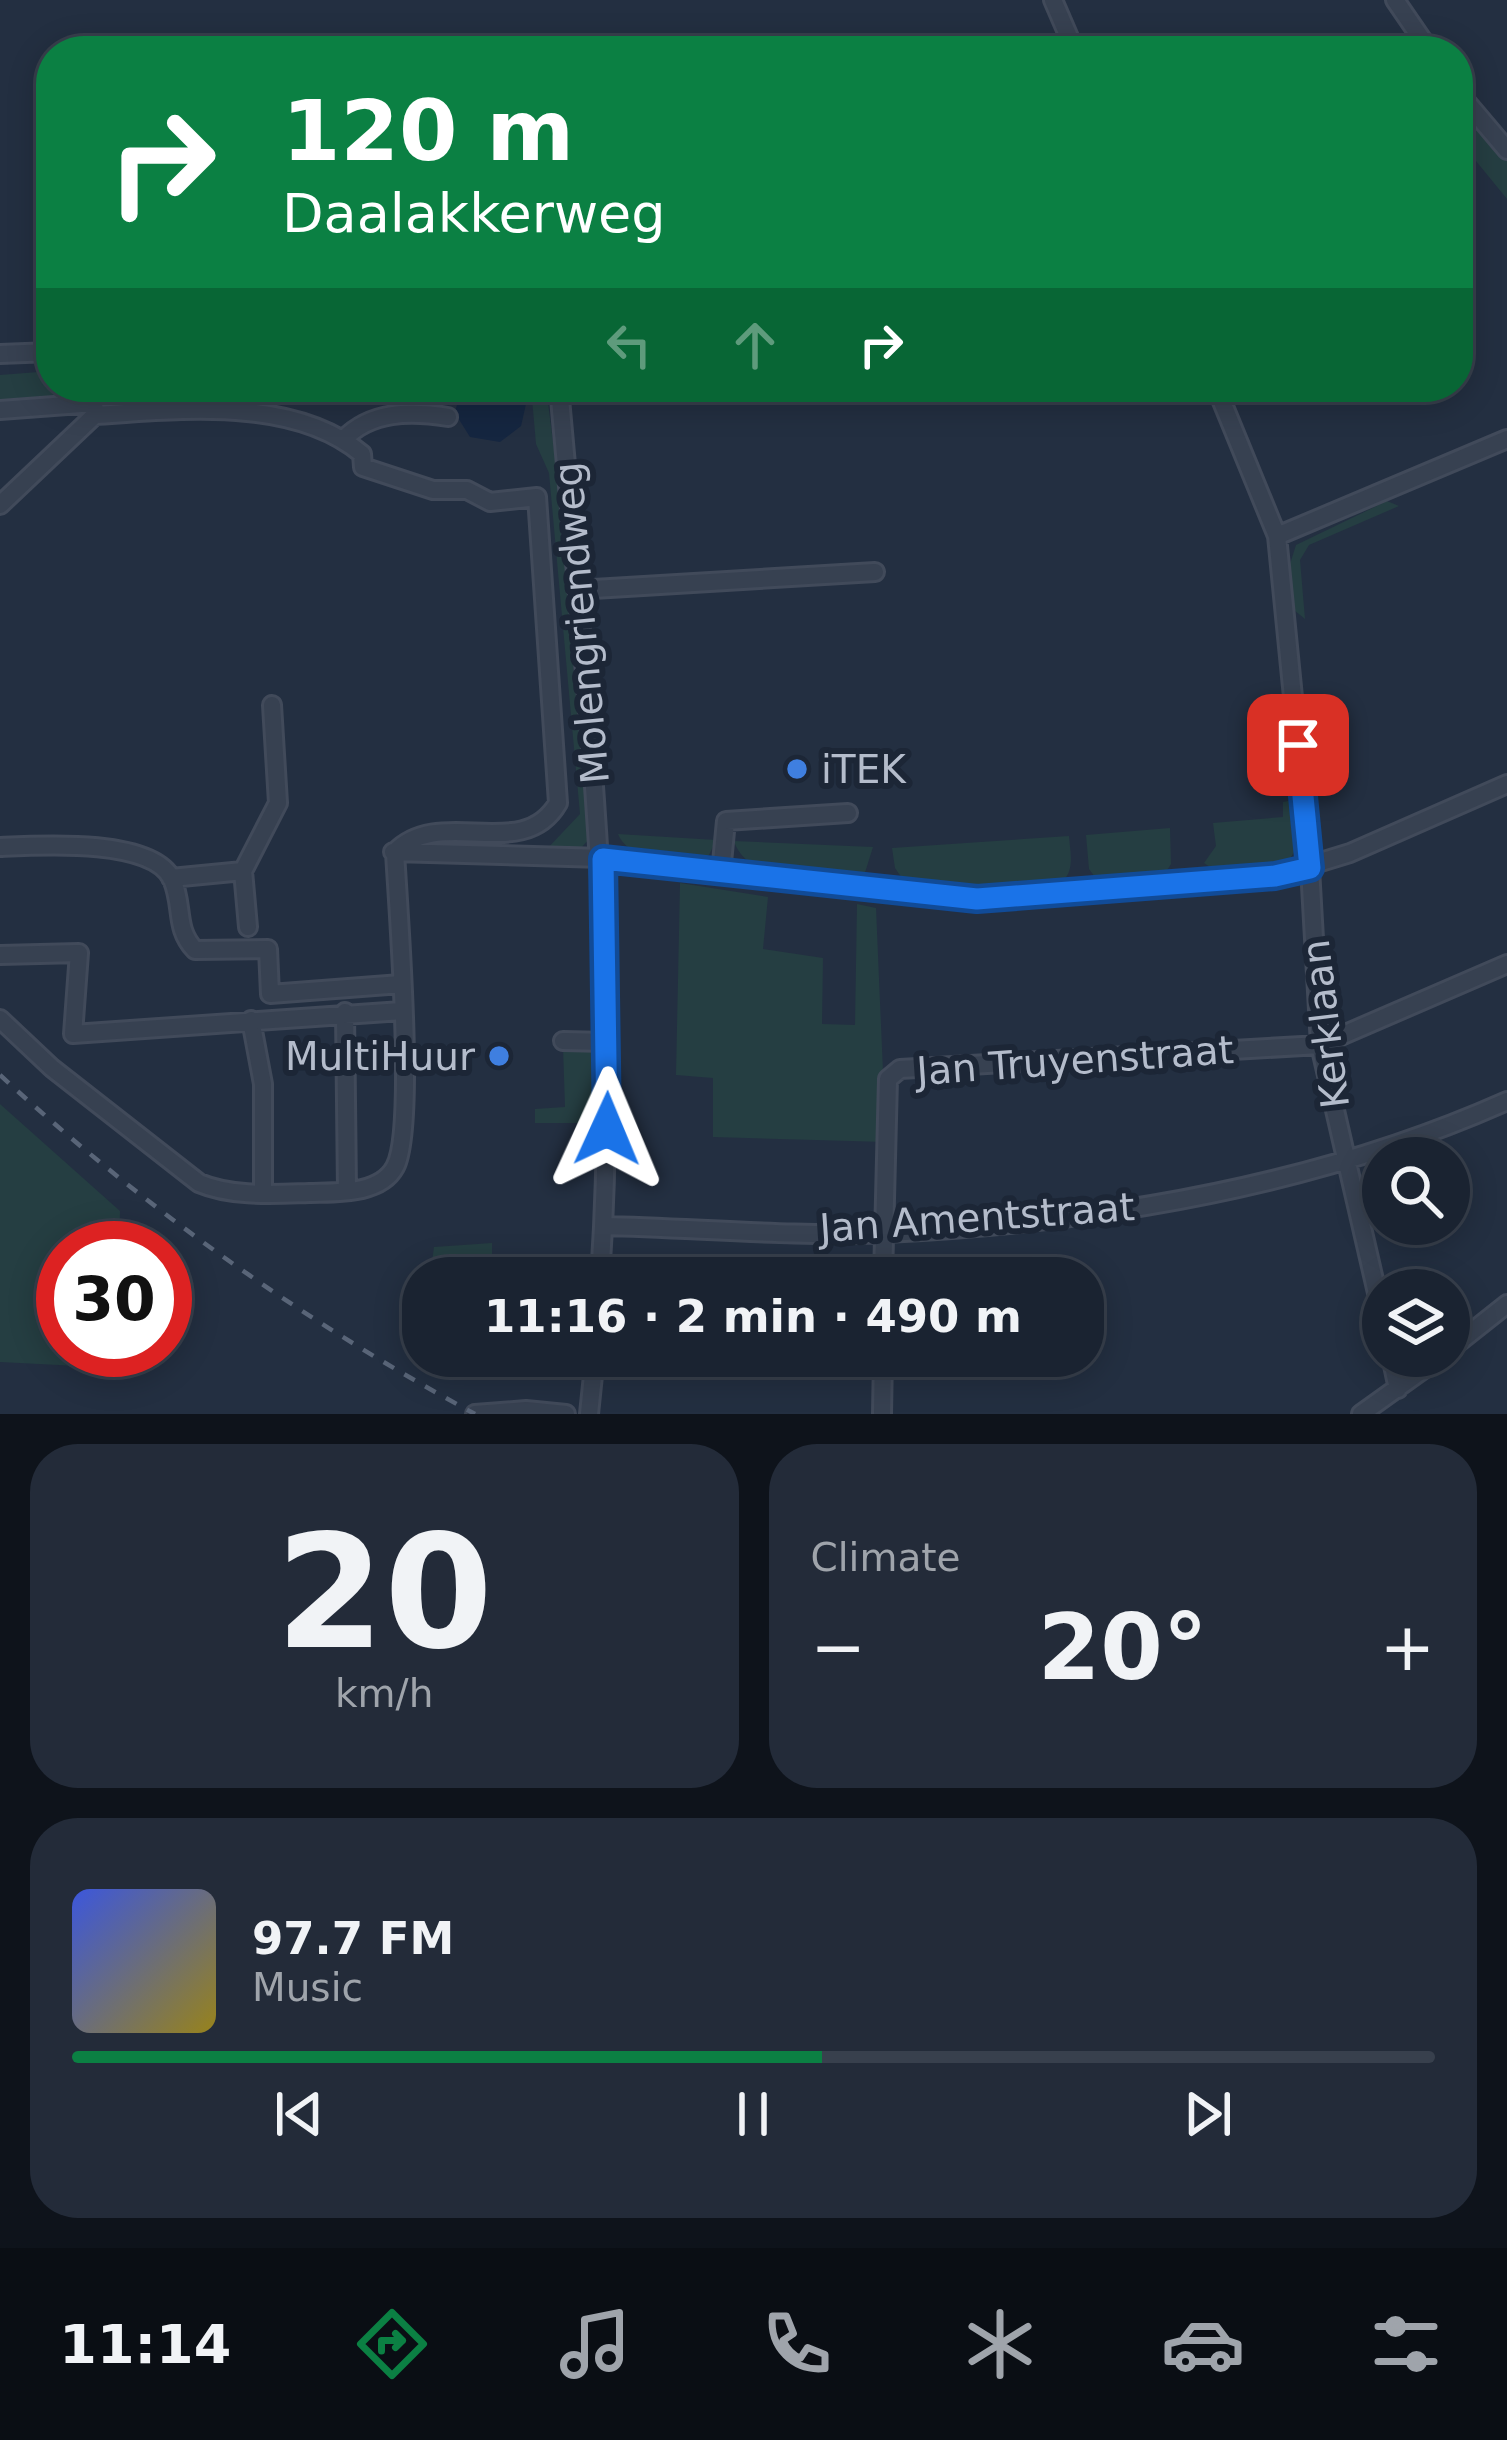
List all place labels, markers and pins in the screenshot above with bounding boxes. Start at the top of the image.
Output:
pin [1247,694,1349,796]
place label: iTEK [821,747,907,792]
marker: iTEK [784,756,810,782]
place label: MultiHuur [285,1034,476,1079]
marker: MultiHuur [486,1043,512,1069]

